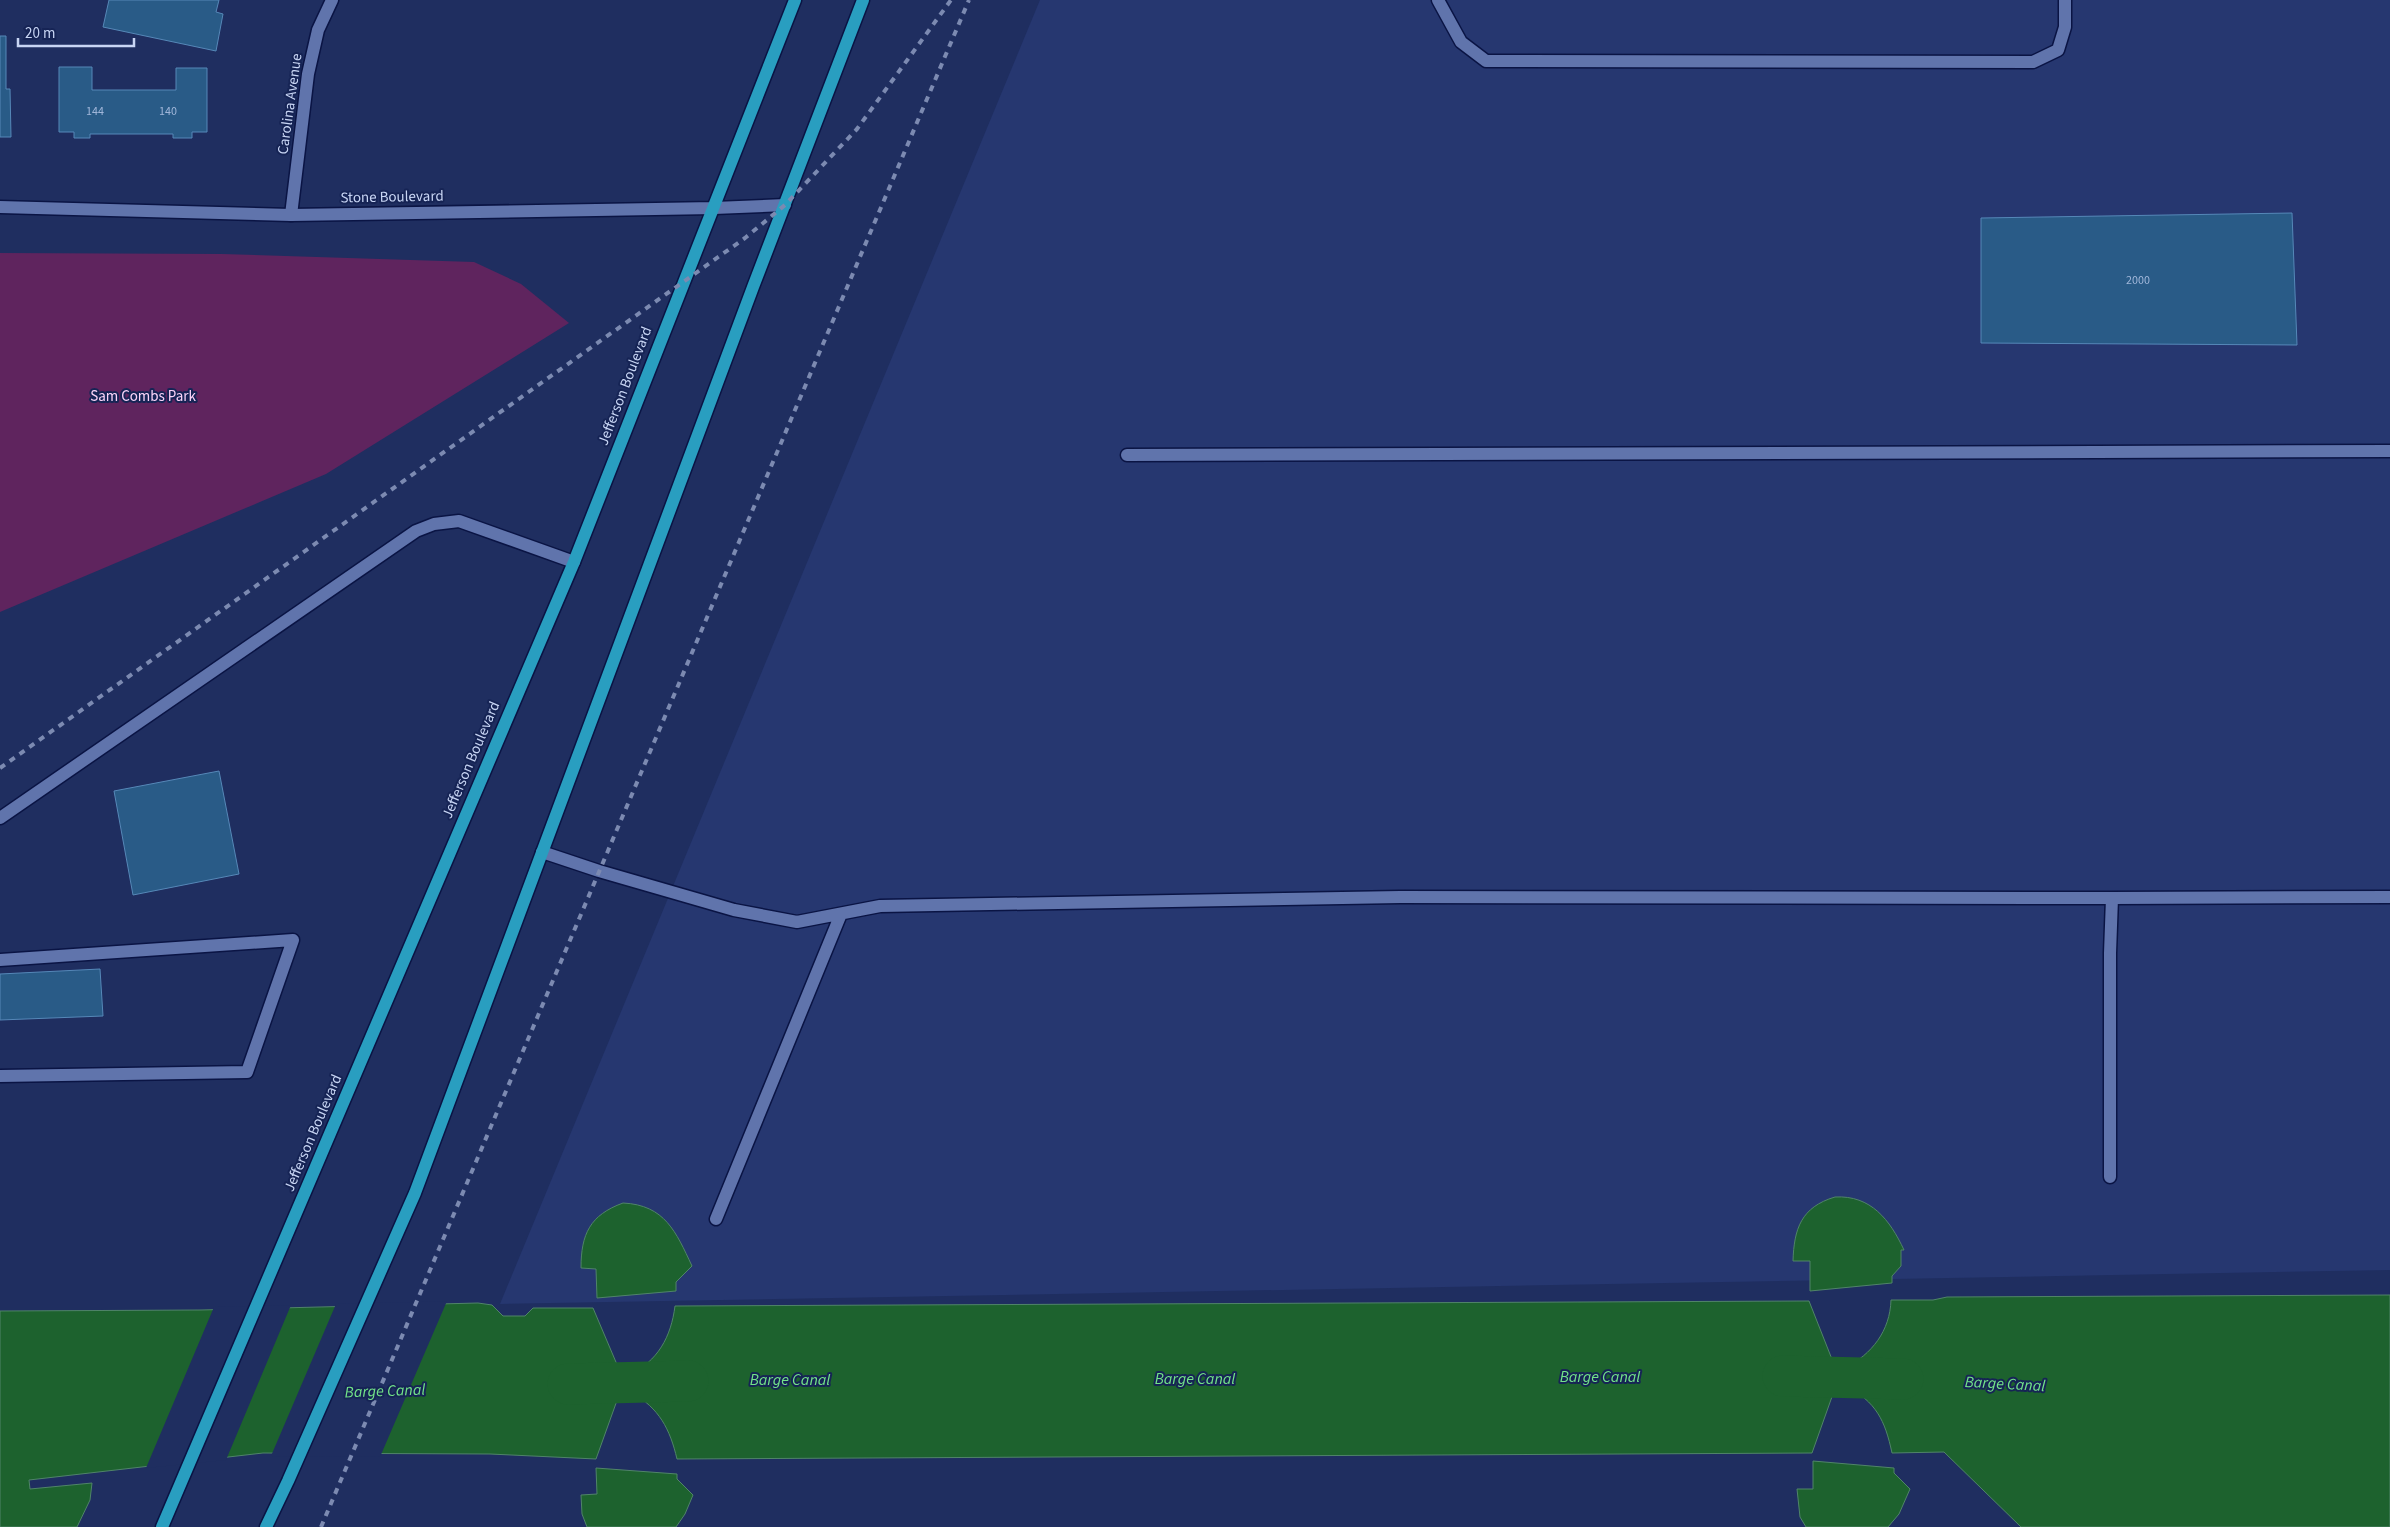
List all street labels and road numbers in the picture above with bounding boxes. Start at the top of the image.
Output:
street label: Carolina Avenue [273,52,307,156]
street label: Stone Boulevard [340,186,444,208]
street label: Jefferson Boulevard [593,324,657,448]
street label: Jefferson Boulevard [437,698,505,822]
street label: Jefferson Boulevard [279,1071,347,1195]

